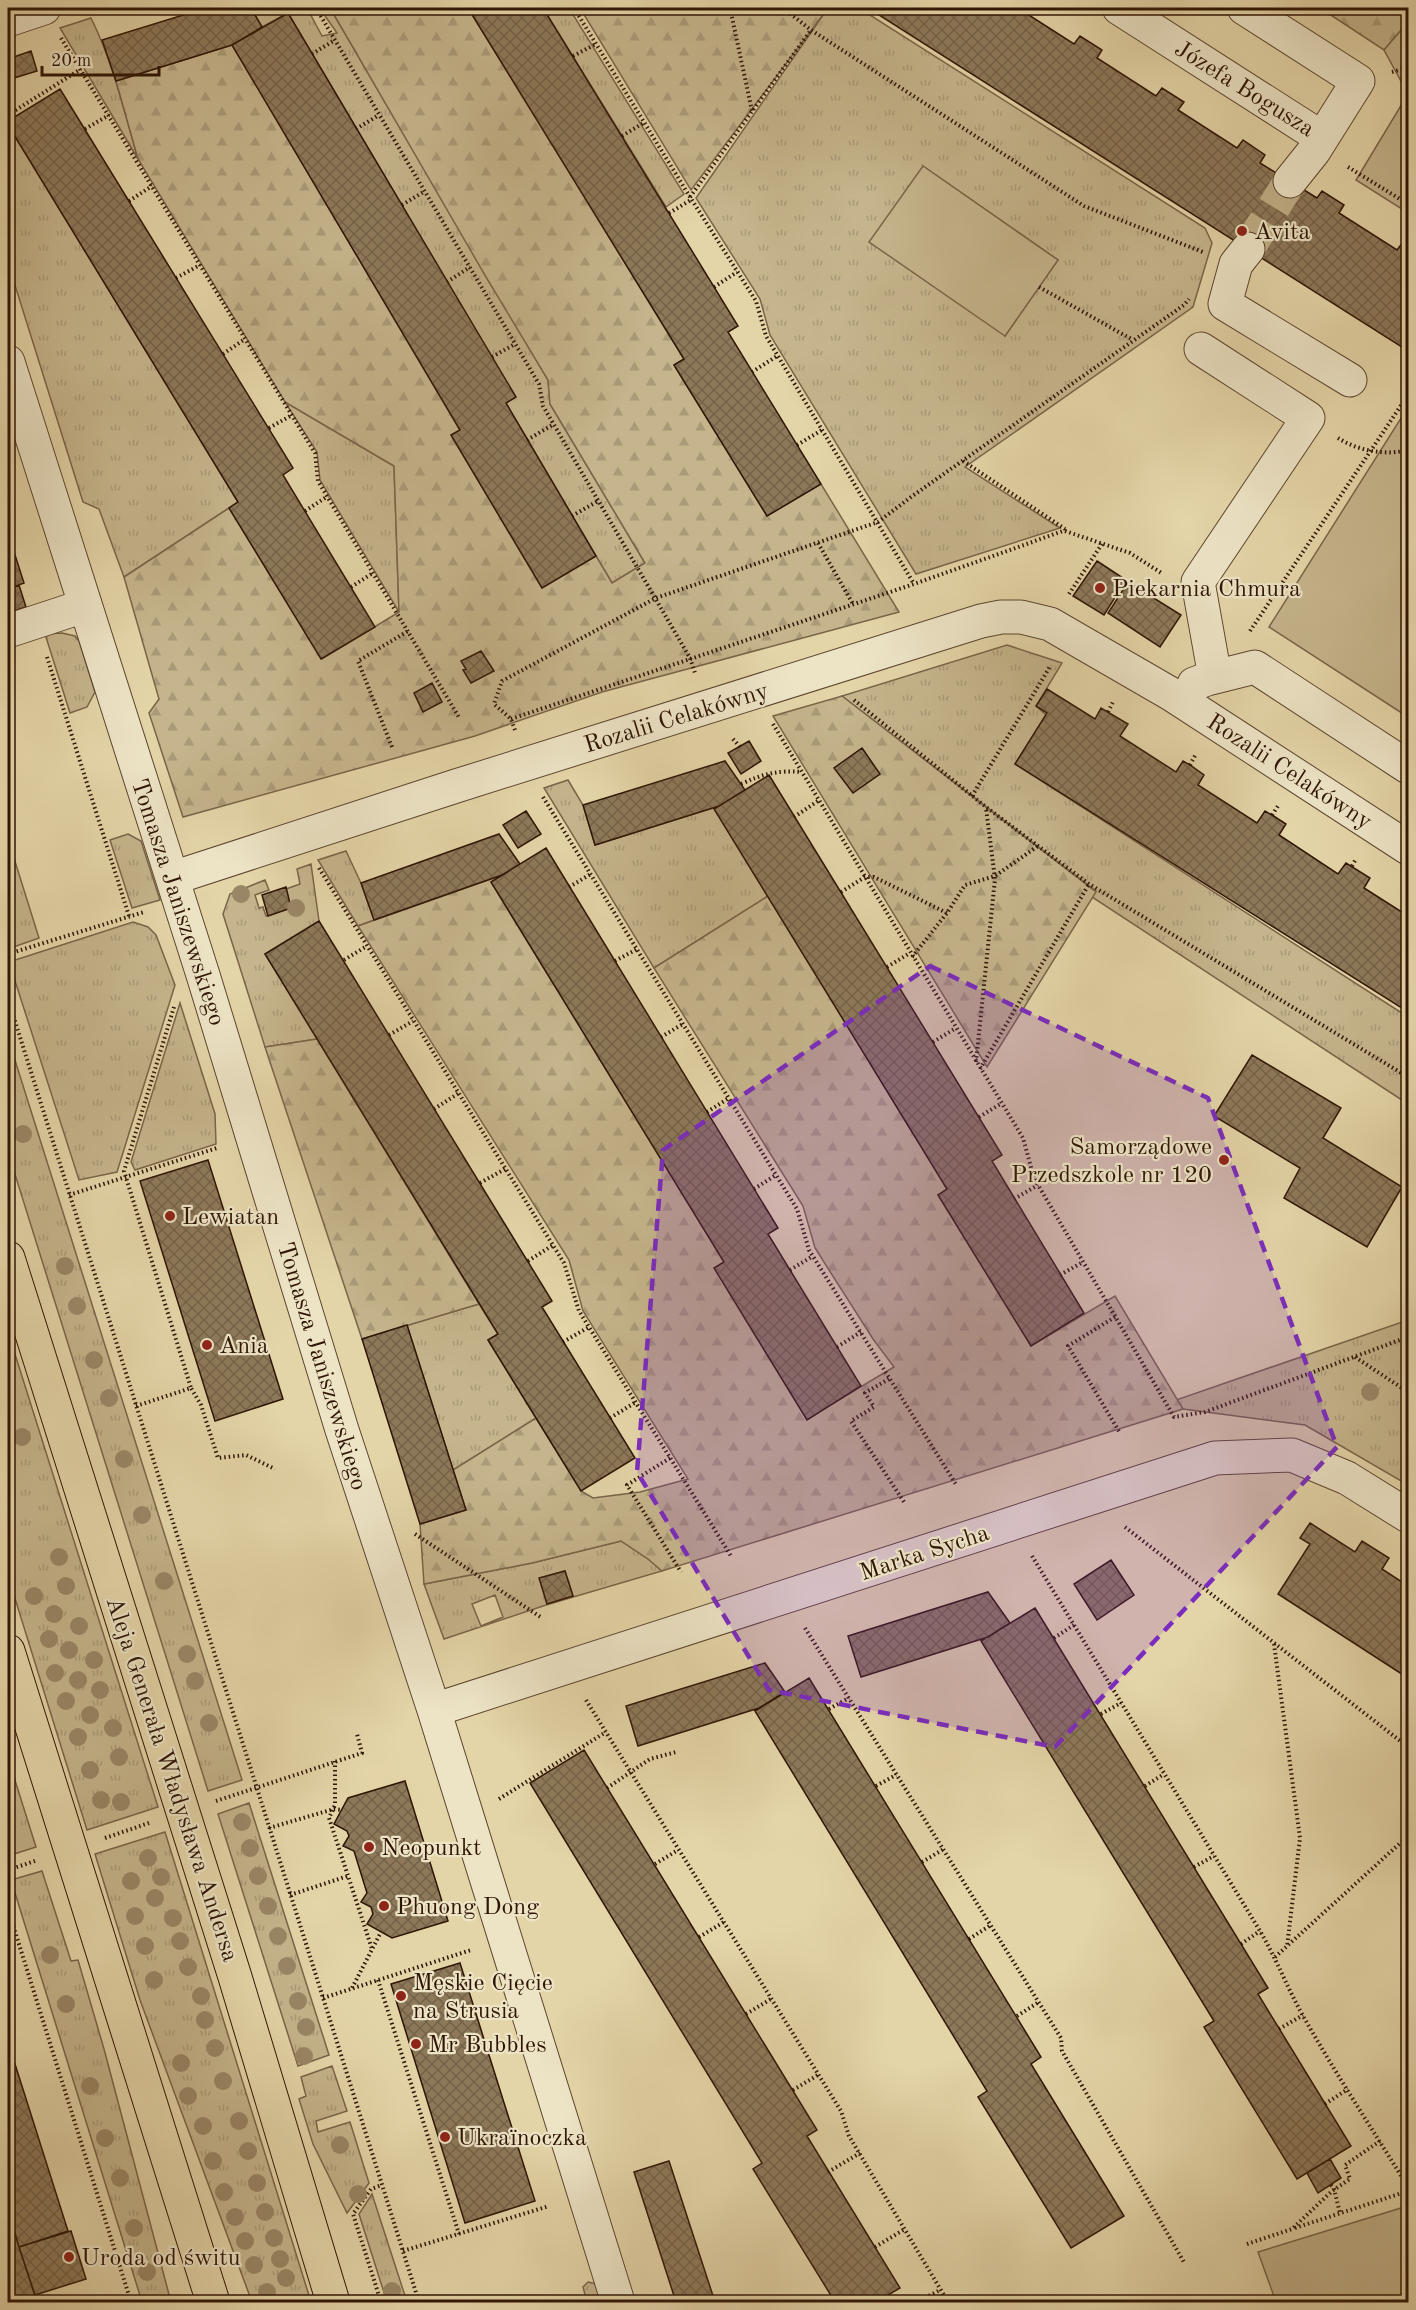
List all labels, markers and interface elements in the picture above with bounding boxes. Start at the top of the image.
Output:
street label: Józefa Bogusza [1170,37,1318,142]
scale bar [42,39,159,77]
text: 20 m [51,52,91,70]
place label: Avita [1254,221,1310,245]
marker: Avita [1235,224,1249,238]
place label: Piekarnia Chmura [1112,578,1301,602]
marker: Piekarnia Chmura [1093,581,1107,595]
street label: Rozalii Celakówny [582,679,772,758]
street label: Rozalii Celakówny [1202,710,1376,835]
street label: Tomasza Janiszewskiego [126,776,228,1029]
place label: Samorządowe Przedszkole nr 120 [1011,1136,1212,1188]
marker: Samorządowe Przedszkole nr 120 [1217,1153,1231,1167]
place label: Lewiatan [182,1206,279,1230]
marker: Lewiatan [163,1209,177,1223]
street label: Tomasza Janiszewskiego [272,1240,370,1493]
place label: Ania [219,1335,269,1359]
marker: Ania [200,1338,214,1352]
street label: Marka Sycha [857,1522,993,1586]
street label: Aleja Generała Władysława Andersa [101,1594,242,1965]
place label: Neopunkt [381,1837,482,1861]
marker: Neopunkt [362,1840,376,1854]
place label: Phuong Dong [396,1896,539,1920]
marker: Phuong Dong [377,1899,391,1913]
place label: Męskie Cięcie na Strusia [413,1972,553,2024]
marker: Męskie Cięcie na Strusia [394,1989,408,2003]
place label: Mr Bubbles [428,2034,547,2058]
marker: Mr Bubbles [409,2037,423,2051]
place label: Ukraïnoczka [457,2127,587,2151]
marker: Ukraïnoczka [438,2130,452,2144]
place label: Uroda od świtu [81,2247,241,2271]
marker: Uroda od świtu [62,2250,76,2264]

